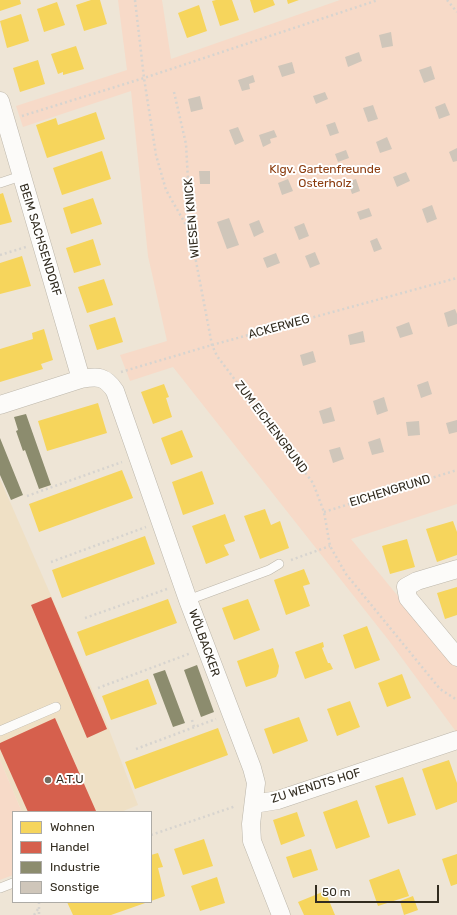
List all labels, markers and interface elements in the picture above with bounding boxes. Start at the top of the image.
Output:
park label: Klgv. Gartenfreunde Osterholz [269,163,381,191]
street label: WIESEN KNICK [181,177,203,259]
street label: BEIM SACHSENDORF [16,182,64,298]
street label: ACKERWEG [247,312,311,342]
street label: ZUM EICHENGRUND [232,378,310,476]
street label: EICHENGRUND [348,472,432,510]
street label: WÖLBACKER [185,607,223,679]
street label: ZU WENDTS HOF [269,766,363,806]
place label: A.T.U [56,773,84,787]
marker: A.T.U [43,775,53,785]
legend [12,811,152,903]
text: Wohnen [50,820,95,834]
text: Handel [50,840,89,854]
text: Industrie [50,860,100,874]
scale bar [317,877,441,903]
text: Sonstige [50,880,99,894]
text: 50 m [322,885,350,899]

